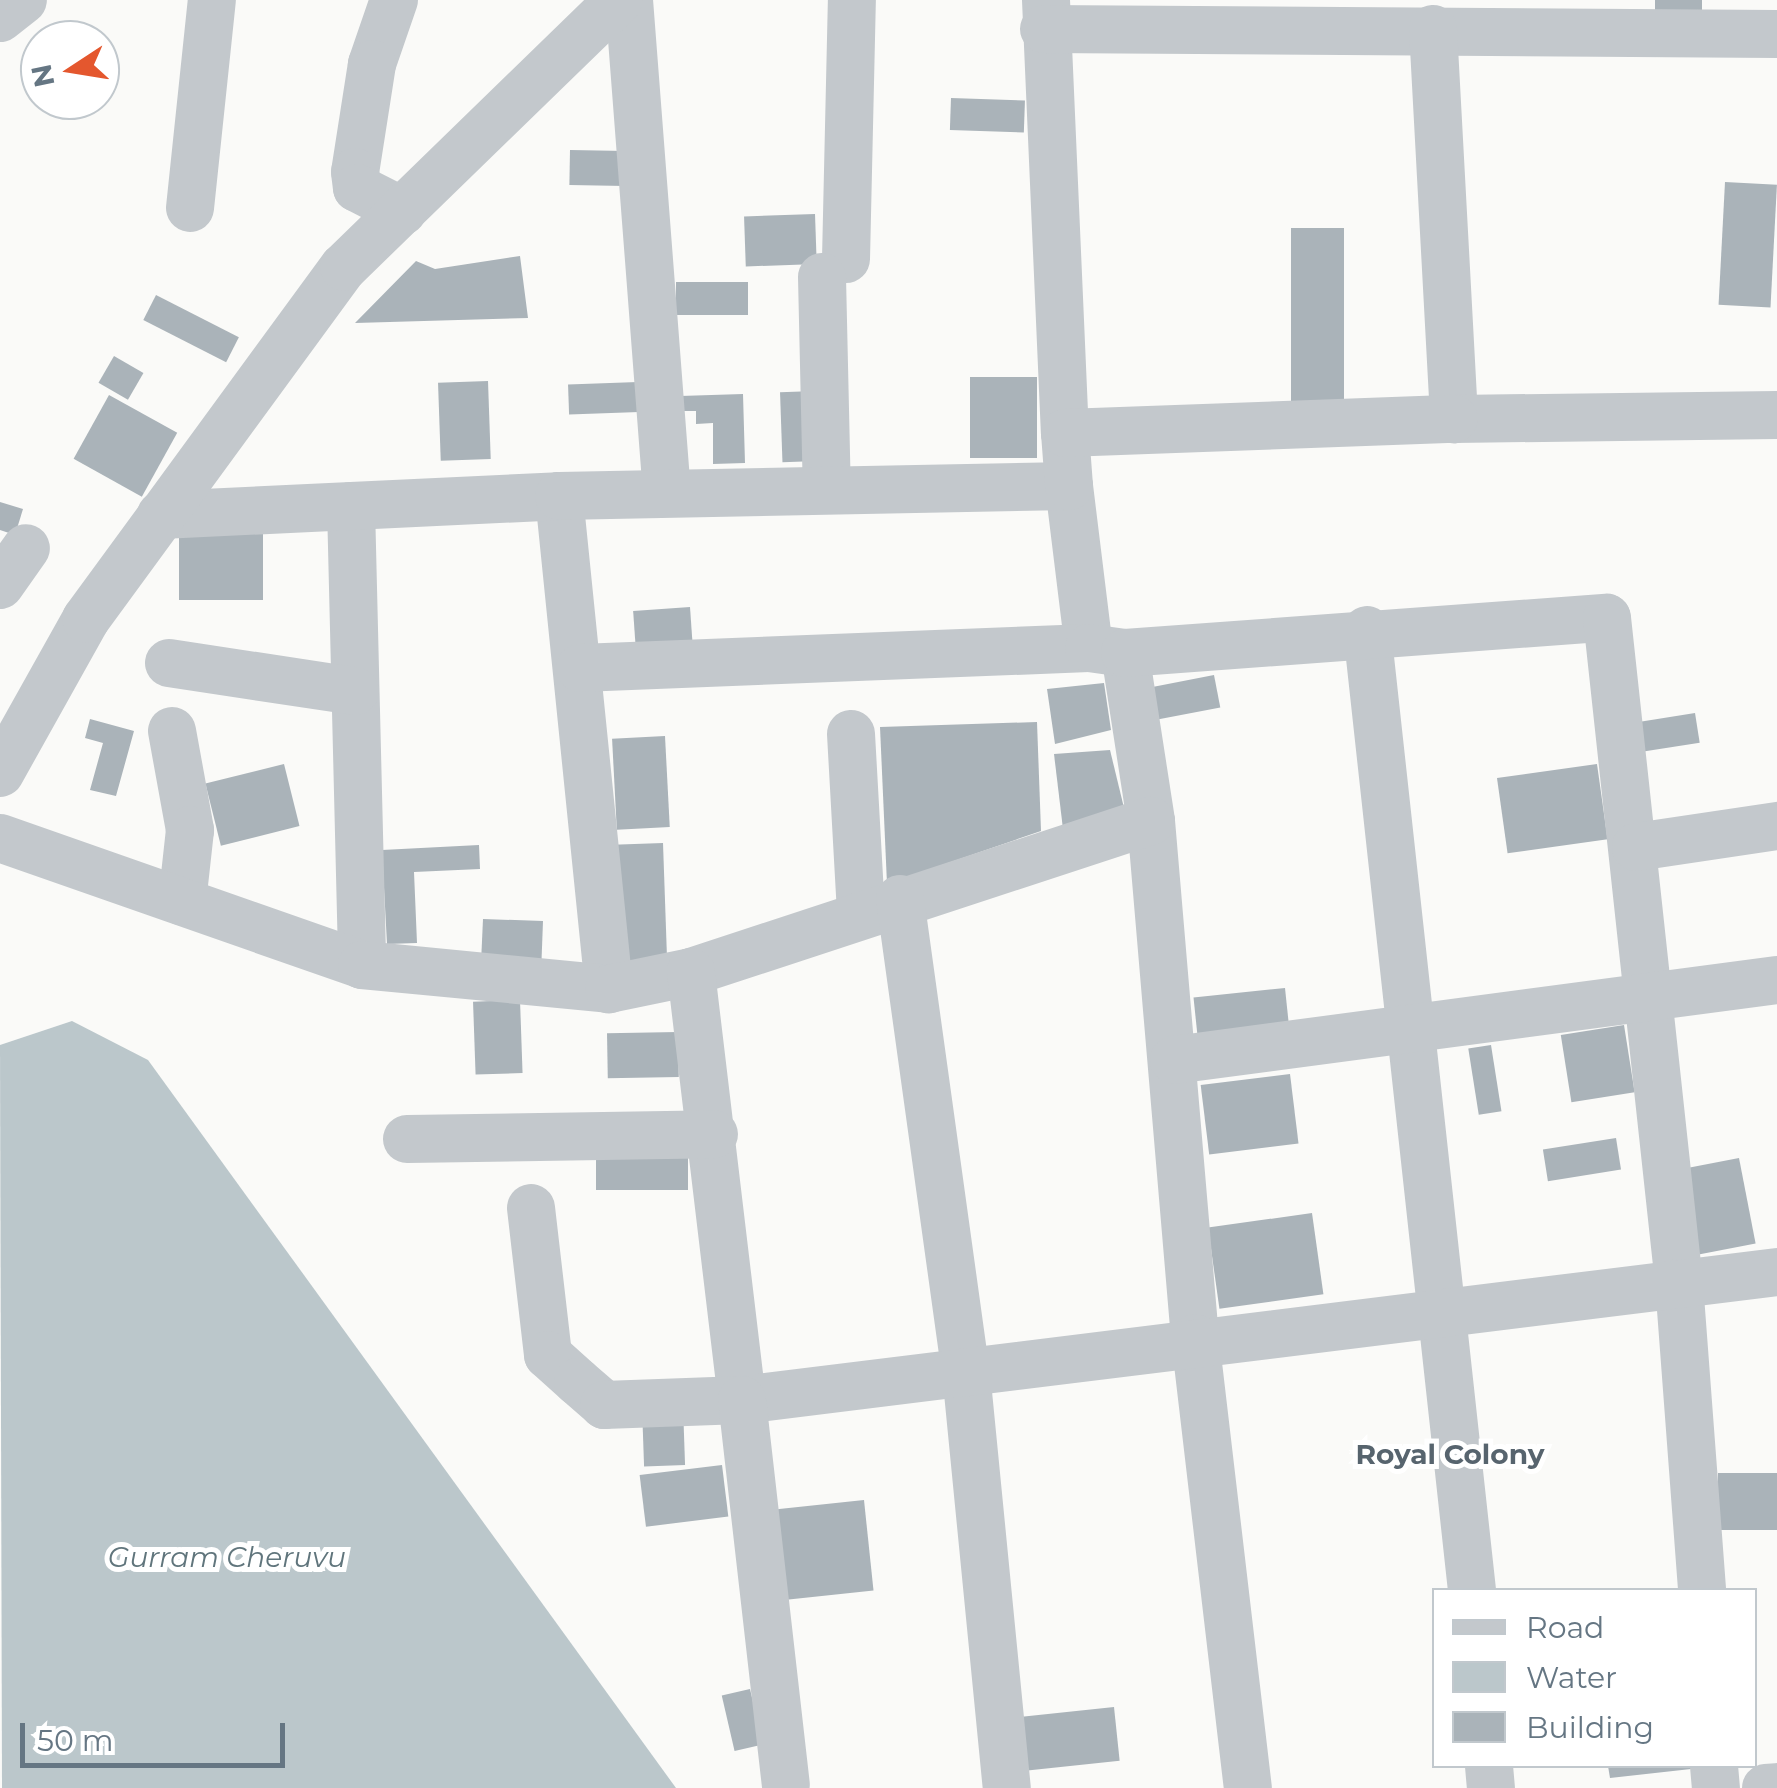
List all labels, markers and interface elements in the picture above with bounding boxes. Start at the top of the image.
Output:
north arrow [20,20,120,120]
text: N [24,61,62,90]
district label: Royal Colony [1356,1437,1544,1471]
water label: Gurram Cheruvu [108,1540,346,1574]
legend [1432,1588,1757,1768]
text: Road [1526,1609,1604,1646]
text: Water [1526,1659,1617,1696]
scale bar [25,1703,290,1765]
text: Building [1526,1709,1654,1746]
text: 50 m [37,1722,114,1759]

